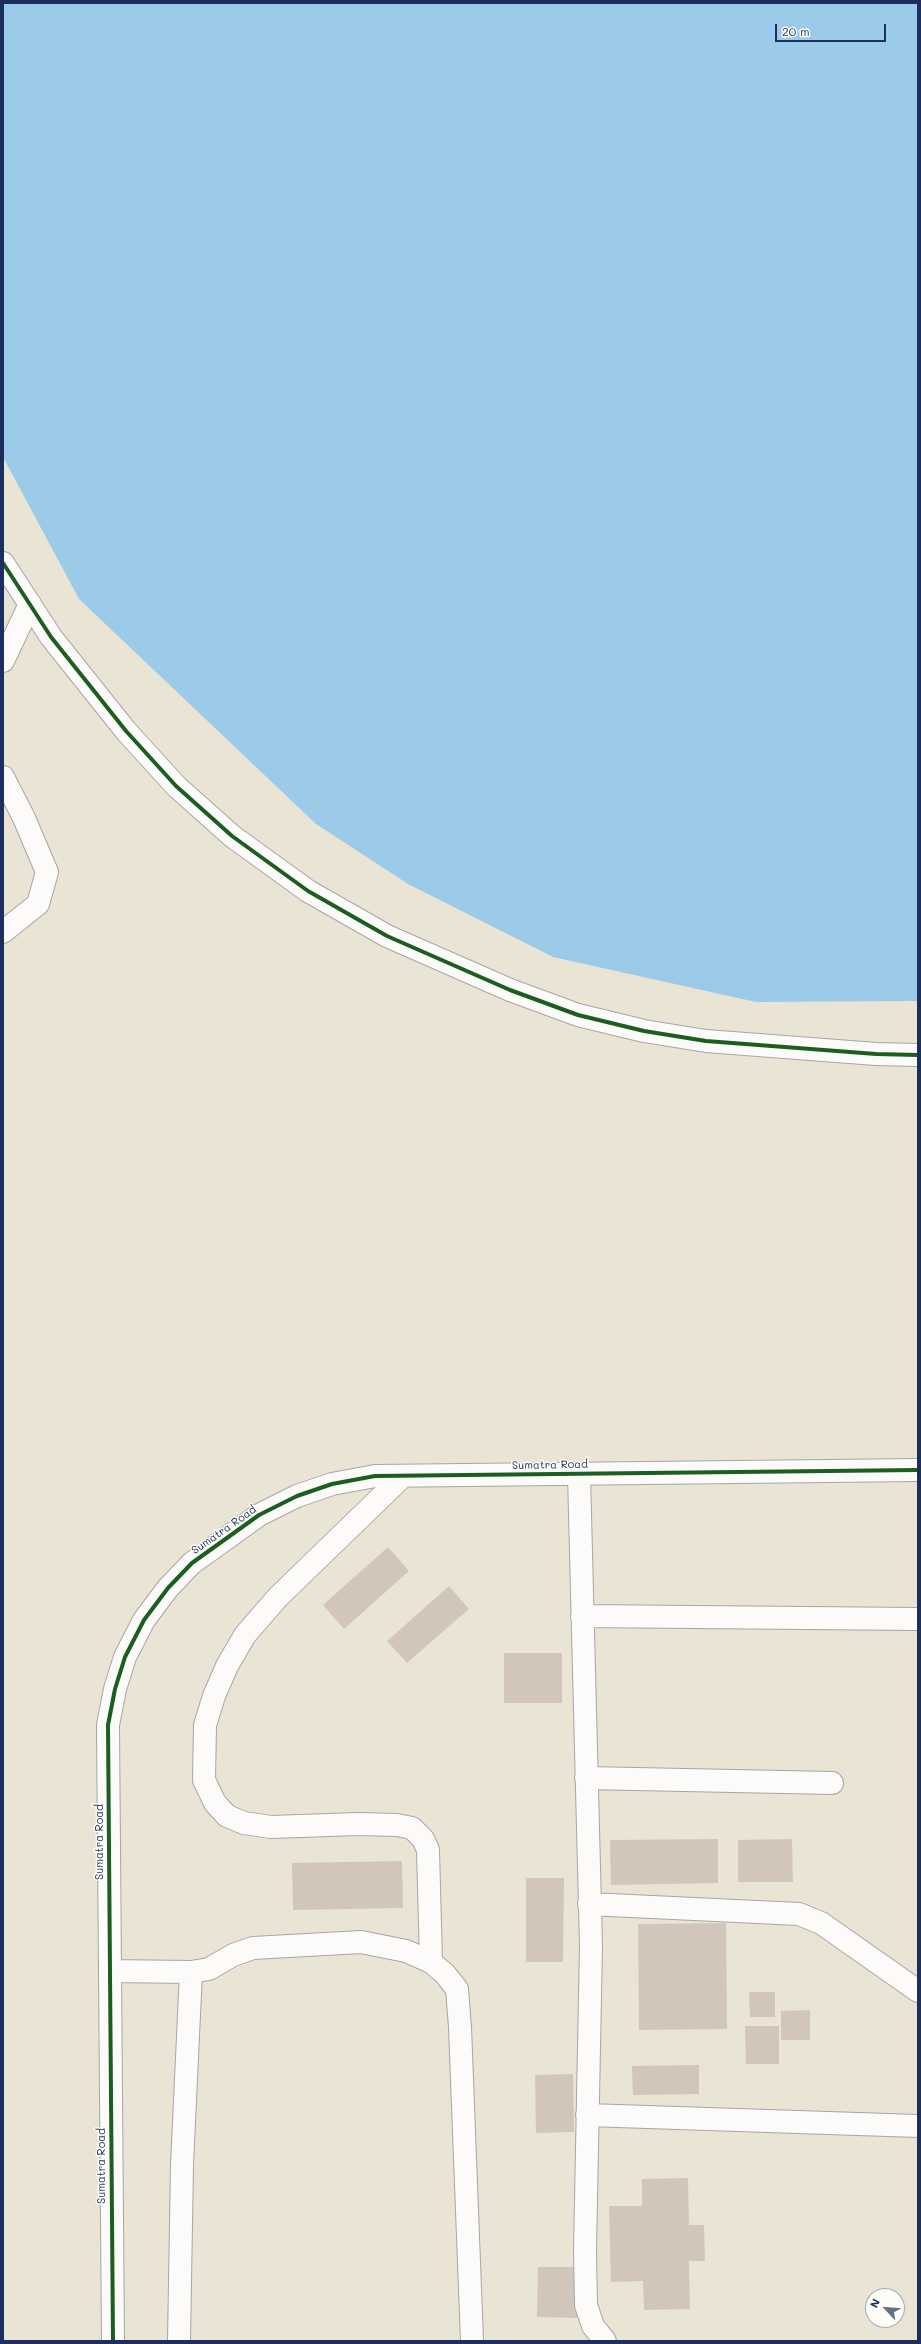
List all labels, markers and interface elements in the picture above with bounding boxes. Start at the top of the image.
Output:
scale bar [777,16,888,42]
text: 20 m [782,23,810,39]
street label: Sumatra Road [512,1458,588,1472]
street label: Sumatra Road [189,1503,259,1557]
street label: Sumatra Road [93,1804,107,1880]
street label: Sumatra Road [95,2128,109,2204]
north arrow [865,2288,905,2328]
text: N [866,2296,883,2310]

